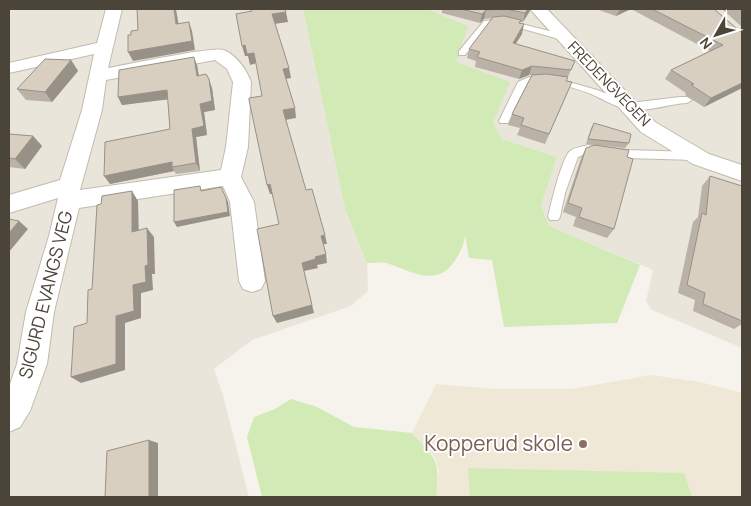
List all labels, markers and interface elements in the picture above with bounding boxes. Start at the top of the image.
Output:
north arrow [691,10,741,60]
text: N [695,34,716,53]
street label: FREDENGVEGEN [563,36,656,131]
street label: SIGURD EVANGS VEG [13,208,78,381]
place label: Kopperud skole [424,429,573,457]
marker: Kopperud skole [577,438,589,450]

